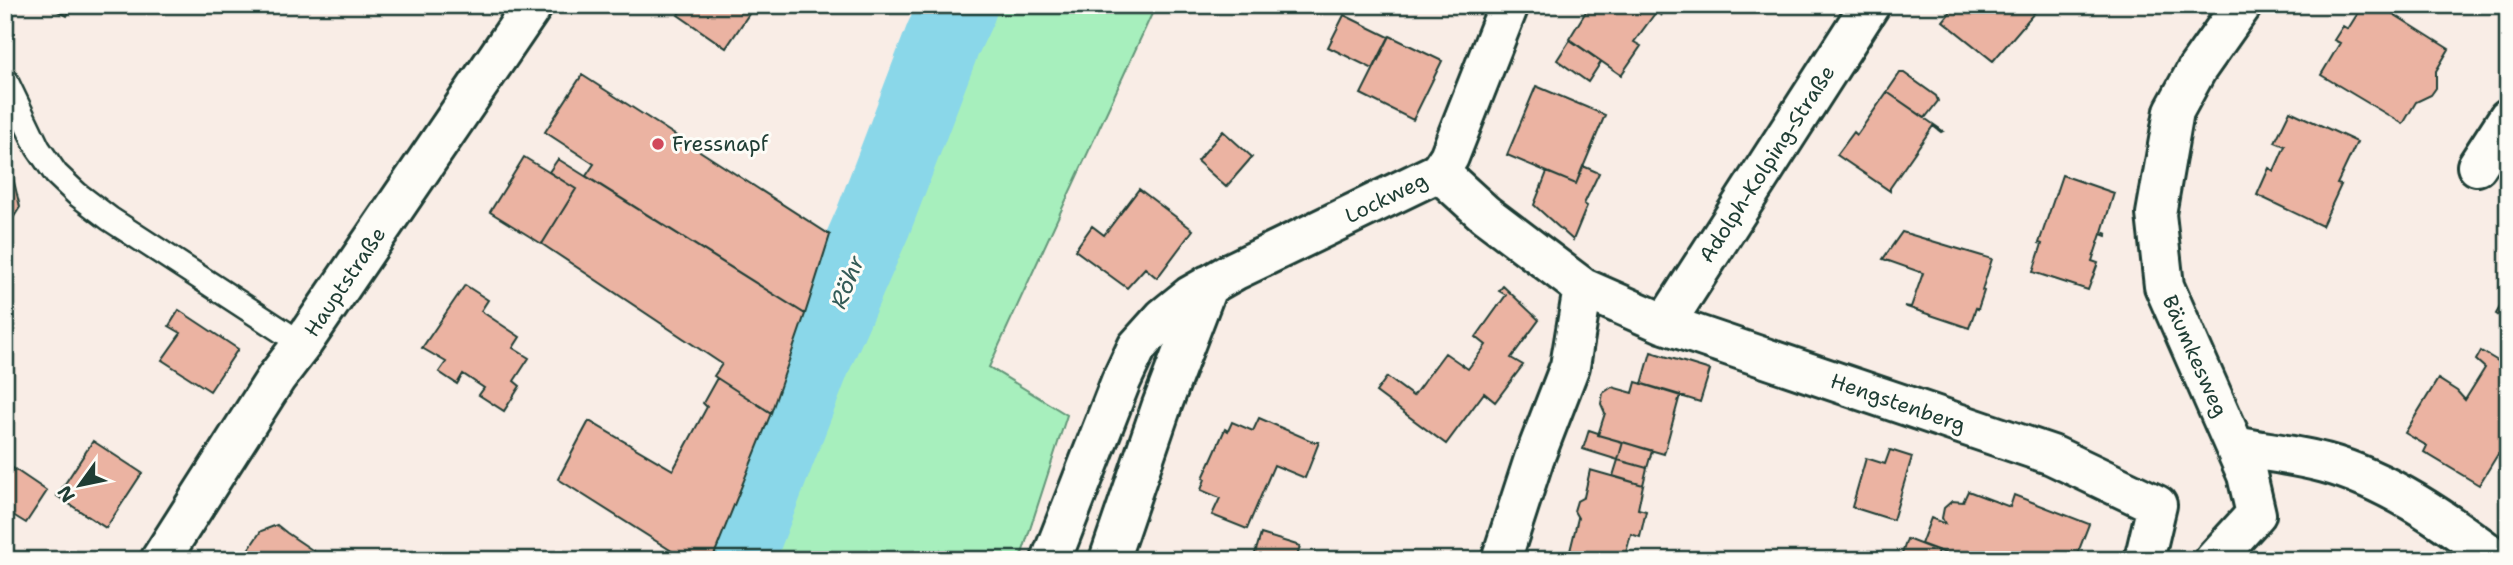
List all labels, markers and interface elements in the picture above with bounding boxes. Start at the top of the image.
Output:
street label: Adolph-Kolping-Straße [1693,60,1841,268]
place label: Fressnapf [672,130,769,158]
marker: Fressnapf [650,136,666,152]
street label: Lockweg [1340,166,1432,230]
street label: Hauptstraße [298,222,392,342]
water label: Röhr [823,250,872,313]
street label: Bäumkesweg [2156,291,2234,421]
street label: Hengstenberg [1827,367,1969,439]
north arrow [46,449,116,520]
text: N [52,481,81,507]

